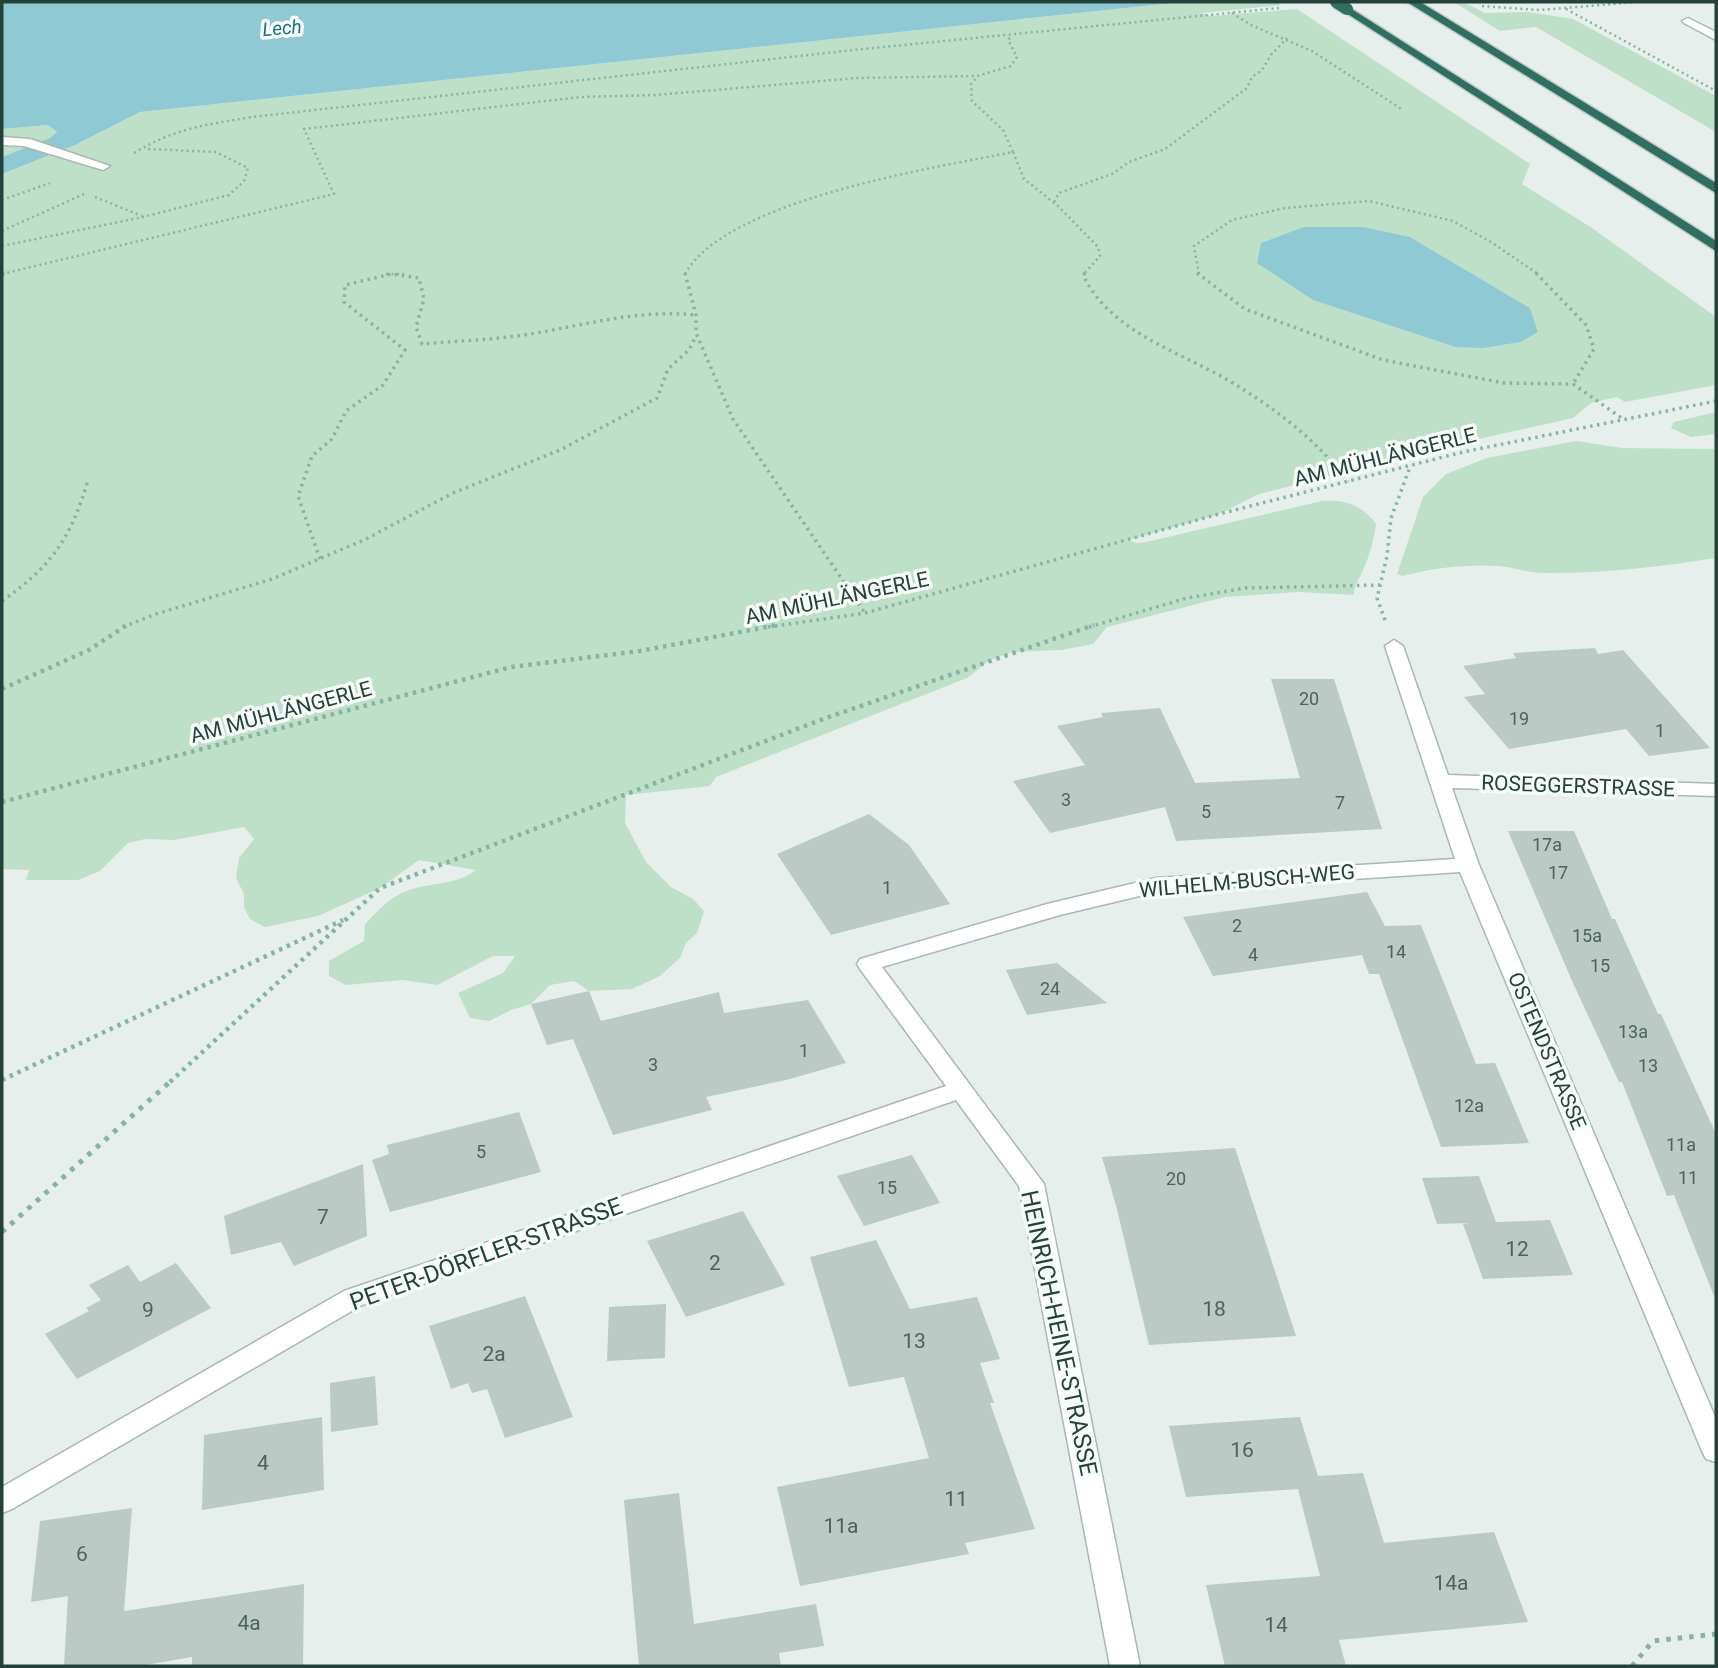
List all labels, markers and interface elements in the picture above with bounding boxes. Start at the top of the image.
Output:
water label: Lech [261,15,303,41]
street label: AM MÜHLÄNGERLE [1291,423,1479,491]
street label: AM MÜHLÄNGERLE [743,567,931,629]
street label: AM MÜHLÄNGERLE [188,676,374,748]
house number: 20 [1299,688,1319,709]
house number: 19 [1509,708,1529,729]
house number: 1 [1655,720,1665,741]
street label: ROSEGGERSTRASSE [1481,771,1675,801]
house number: 3 [1061,789,1071,810]
house number: 7 [1335,792,1345,813]
house number: 5 [1201,801,1211,822]
house number: 17a [1532,834,1562,855]
street label: WILHELM-BUSCH-WEG [1138,860,1356,902]
house number: 17 [1548,862,1568,883]
house number: 1 [882,877,892,898]
house number: 2 [1232,915,1242,936]
house number: 15a [1572,925,1602,946]
house number: 14 [1386,941,1406,962]
house number: 4 [1248,944,1258,965]
house number: 15 [1590,955,1610,976]
street label: OSTENDSTRASSE [1503,969,1591,1133]
house number: 24 [1040,978,1060,999]
house number: 13a [1618,1021,1648,1042]
house number: 1 [799,1040,809,1061]
house number: 3 [648,1054,658,1075]
house number: 13 [1638,1055,1658,1076]
house number: 12a [1454,1095,1484,1116]
house number: 11a [1666,1134,1696,1155]
house number: 5 [476,1141,486,1162]
house number: 11 [1678,1167,1698,1188]
house number: 20 [1166,1168,1186,1189]
house number: 15 [877,1177,897,1198]
street label: HEINRICH-HEINE-STRASSE [1015,1188,1103,1478]
street label: PETER-DÖRFLER-STRASSE [346,1192,626,1316]
house number: 7 [317,1205,329,1229]
house number: 12 [1505,1237,1529,1261]
house number: 2 [709,1251,721,1275]
house number: 18 [1202,1297,1226,1321]
house number: 9 [142,1298,154,1322]
house number: 13 [902,1329,926,1353]
house number: 2a [482,1342,506,1366]
house number: 16 [1230,1438,1254,1462]
house number: 4 [257,1451,269,1475]
house number: 11 [944,1487,968,1511]
house number: 11a [823,1514,859,1538]
house number: 6 [76,1542,88,1566]
house number: 14a [1433,1571,1469,1595]
house number: 4a [237,1611,261,1635]
house number: 14 [1264,1613,1288,1637]

